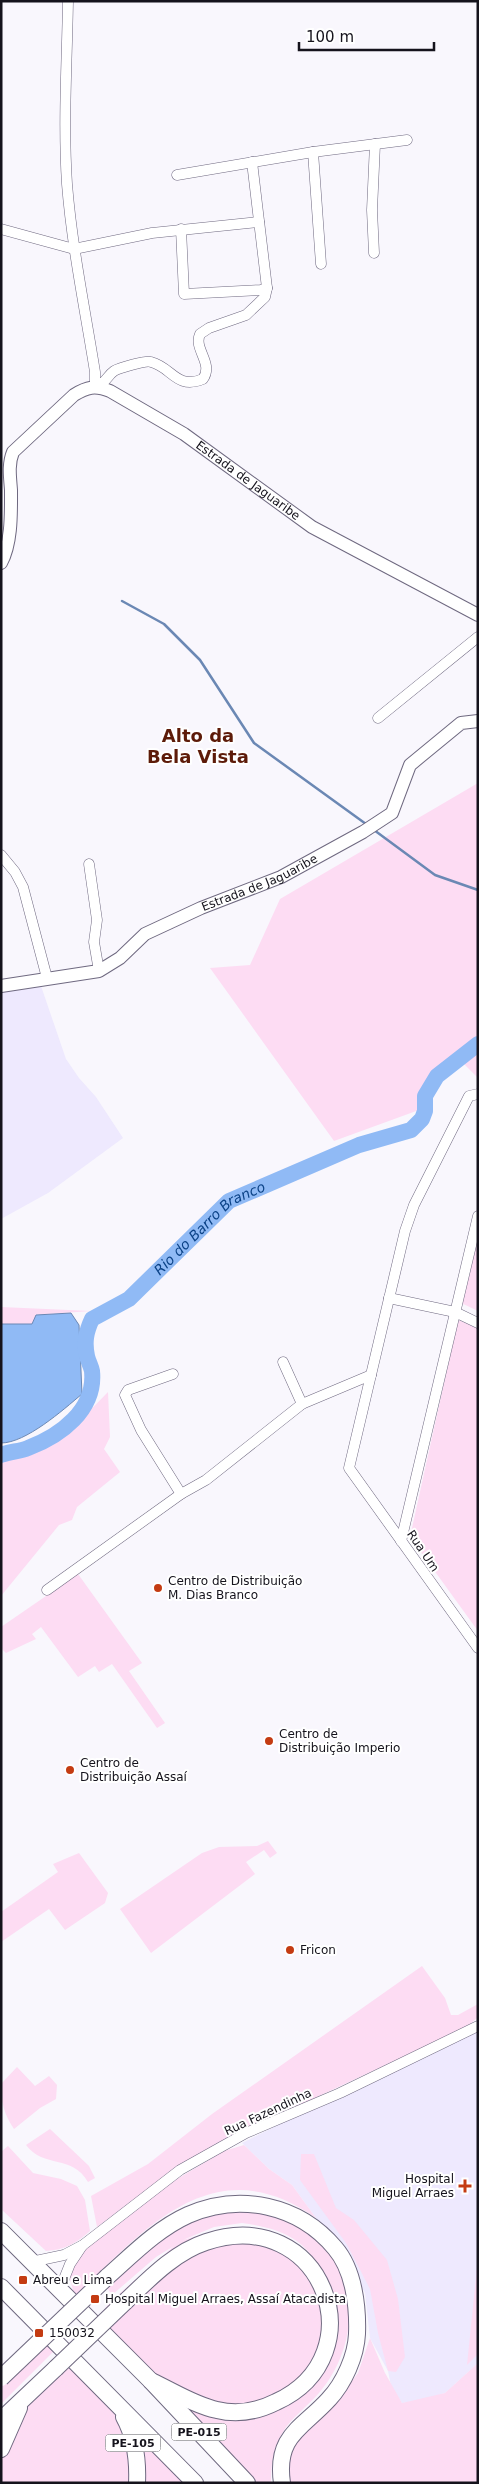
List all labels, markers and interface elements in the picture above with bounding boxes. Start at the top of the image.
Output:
scale bar [299,20,434,52]
text: 100 m [306,28,354,46]
street label: Estrada de Jaguaribe [193,438,303,523]
district label: Alto da Bela Vista [147,725,249,767]
street label: Estrada de Jaguaribe [199,851,320,914]
water label: Rio do Barro Branco [151,1178,268,1278]
street label: Rua Um [404,1528,442,1574]
place label: Centro de Distribuição M. Dias Branco [168,1574,302,1602]
marker: Centro de Distribuição M. Dias Branco [152,1582,164,1594]
place label: Centro de Distribuição Imperio [279,1727,400,1755]
marker: Centro de Distribuição Imperio [263,1735,275,1747]
place label: Centro de Distribuição Assaí [80,1756,188,1784]
marker: Centro de Distribuição Assaí [64,1764,76,1776]
place label: Fricon [300,1943,336,1957]
marker: Fricon [284,1944,296,1956]
street label: Rua Fazendinha [222,2086,314,2138]
place label: Hospital Miguel Arraes [372,2172,454,2200]
marker: Hospital Miguel Arraes [458,2179,472,2193]
place label: Abreu e Lima [33,2273,113,2287]
marker: Abreu e Lima [17,2274,29,2286]
place label: Hospital Miguel Arraes, Assaí Atacadista [105,2292,346,2306]
marker: Hospital Miguel Arraes, Assaí Atacadista [89,2293,101,2305]
place label: 150032 [49,2326,95,2340]
marker: 150032 [33,2327,45,2339]
road number: PE-015 [172,2424,226,2440]
road number: PE-105 [106,2434,160,2452]

